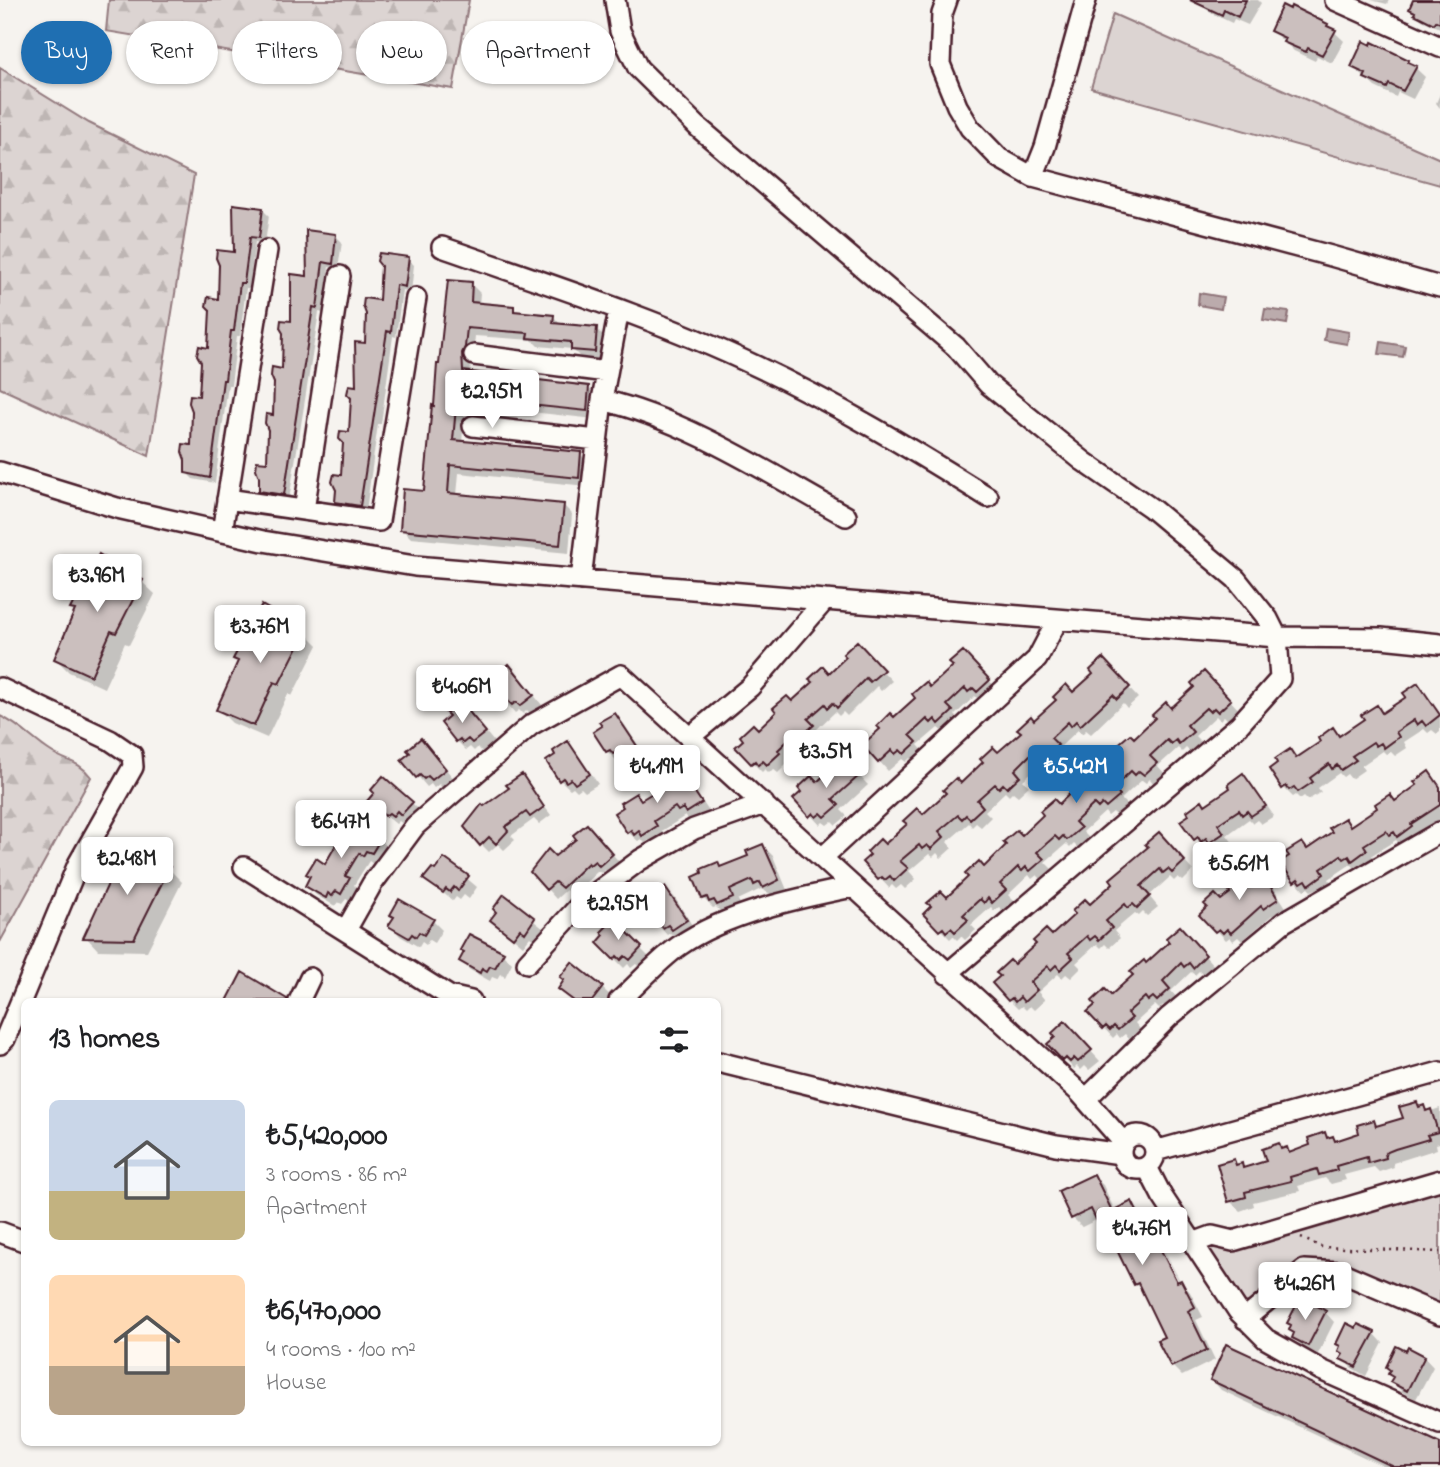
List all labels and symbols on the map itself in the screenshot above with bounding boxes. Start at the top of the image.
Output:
pin: ₺2.95M [435,370,549,430]
pin: ₺3.96M [40,554,154,614]
pin: ₺3.76M [203,606,317,665]
pin: ₺4.06M [405,666,519,725]
pin: ₺3.5M [777,730,875,790]
pin: ₺4.19M [600,746,714,805]
pin: ₺5.42M [1019,746,1133,805]
pin: ₺6.47M [284,800,398,860]
pin: ₺2.48M [70,838,184,897]
pin: ₺5.61M [1182,842,1296,902]
pin: ₺2.95M [561,883,675,942]
pin: ₺4.76M [1085,1208,1199,1267]
pin: ₺4.26M [1248,1262,1362,1322]

